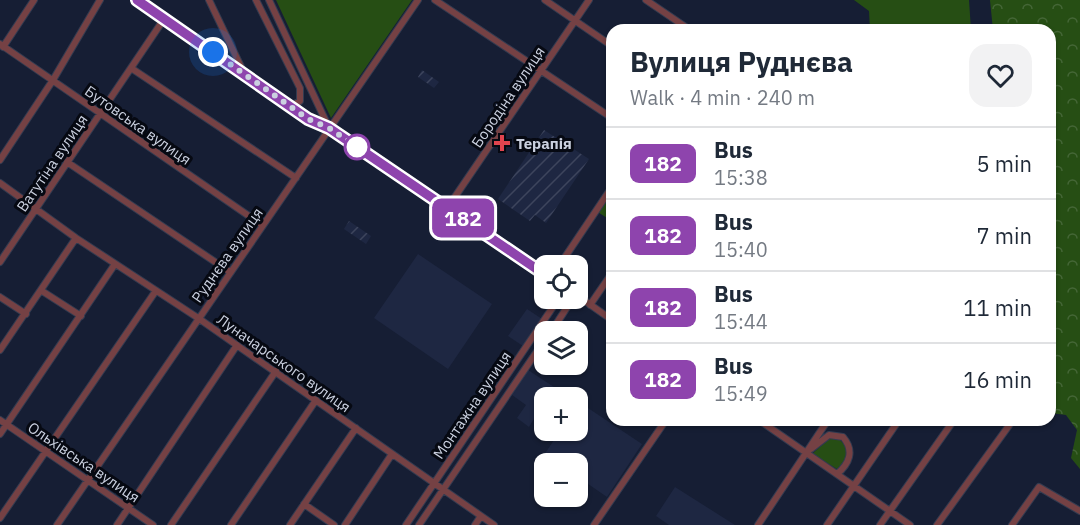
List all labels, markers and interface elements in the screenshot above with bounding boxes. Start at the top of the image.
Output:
your location [198,37,228,67]
street label: Бородіна вулиця [467,43,549,151]
text: Вулиця Руднєва [630,43,853,80]
button: heart [969,44,1032,107]
street label: Бутовська вулиця [81,81,195,169]
text: Walk · 4 min · 240 m [630,84,815,111]
street label: Ватутіна вулиця [12,111,92,215]
unlabelled marker [344,134,370,160]
marker: Терапія [493,134,511,152]
place label: Терапія [516,134,572,153]
text: Bus [714,135,753,164]
text: 182 [644,149,682,177]
text: 5 min [976,149,1032,178]
text: 15:38 [714,164,768,191]
line badge: 182 [428,198,498,238]
street label: Руднєва вулиця [187,204,267,306]
text: 182 [444,204,482,232]
text: Bus [714,207,753,236]
text: 182 [644,221,682,249]
text: 7 min [976,221,1032,250]
text: 15:40 [714,236,768,263]
map controls [534,255,588,507]
button: locate [534,255,588,309]
text: Bus [714,279,753,308]
text: 182 [644,293,682,321]
text: 11 min [963,293,1032,322]
text: 15:44 [714,308,768,335]
street label: Луначарського вулиця [213,310,355,416]
button: layers [534,321,588,375]
street label: Монтажна вулиця [429,347,515,463]
text: Bus [714,351,753,380]
text: 182 [644,365,682,393]
text: 16 min [963,365,1032,394]
text: 15:49 [714,380,768,407]
button: + [534,387,588,441]
street label: Ольхівська вулиця [24,417,144,507]
button: − [534,453,588,507]

